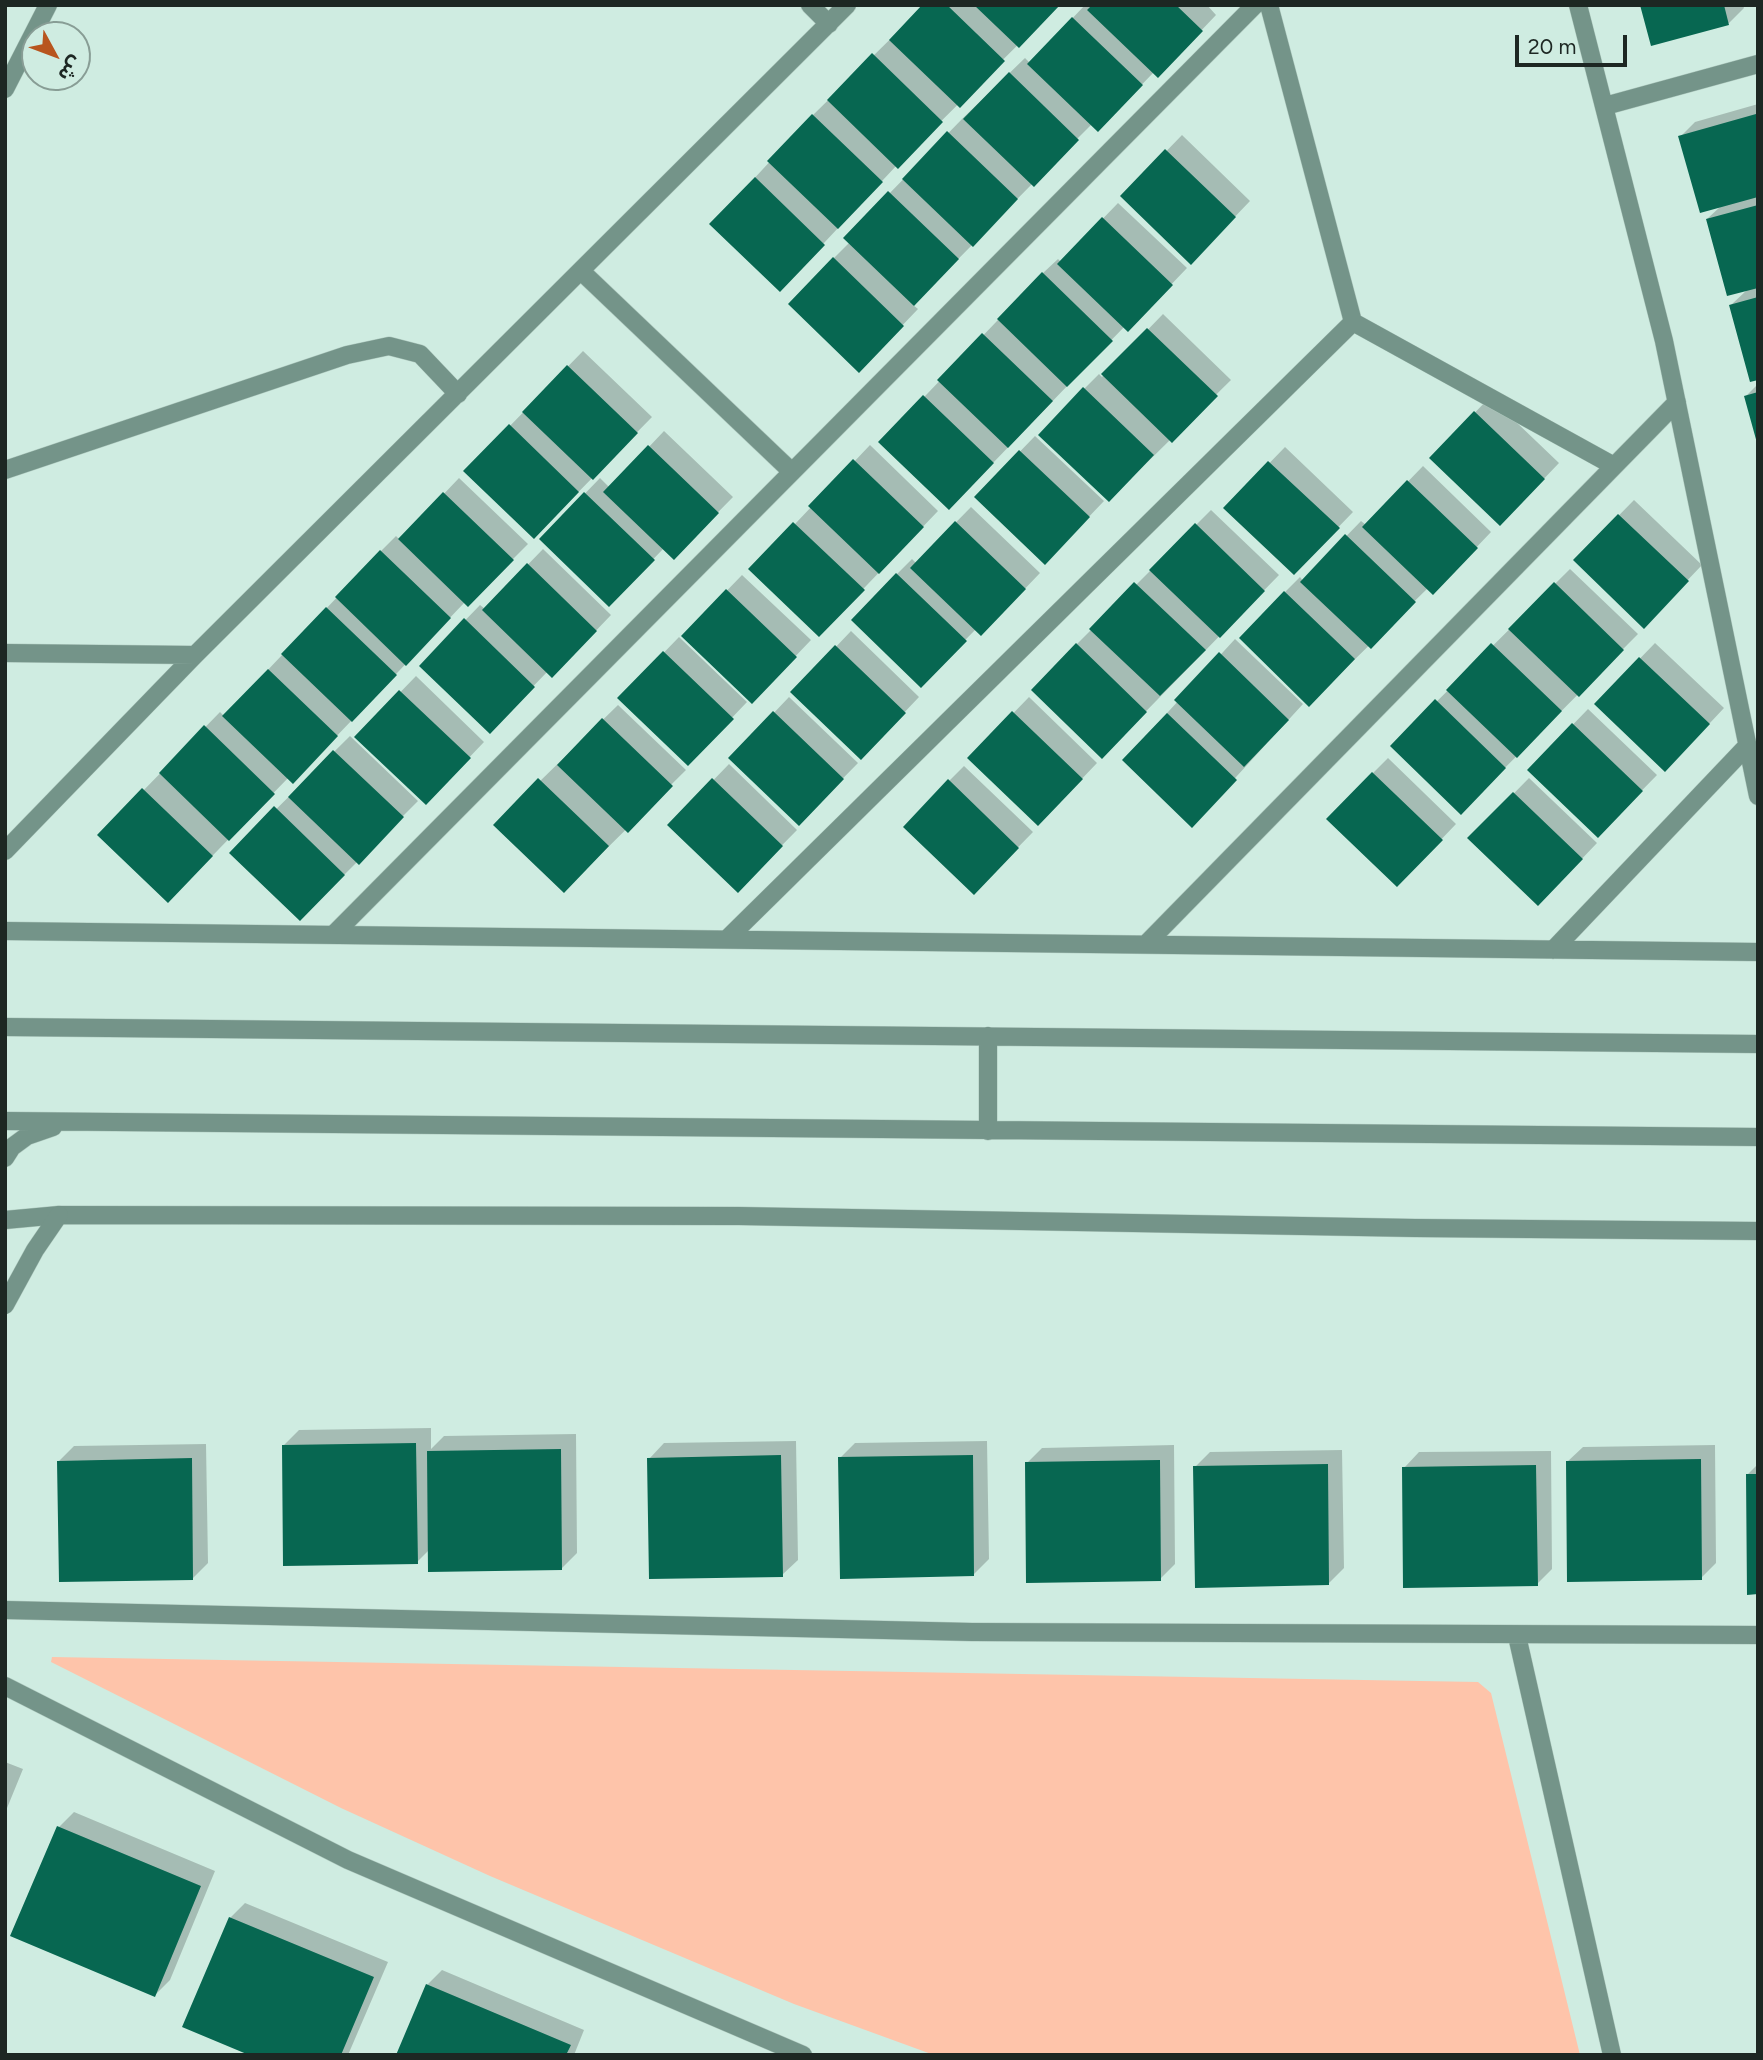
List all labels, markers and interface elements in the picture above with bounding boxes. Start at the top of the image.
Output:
north arrow [21,21,91,91]
scale bar [1518,21,1630,65]
text: 20 m [1528,34,1576,59]
text: ش [53,51,88,86]

